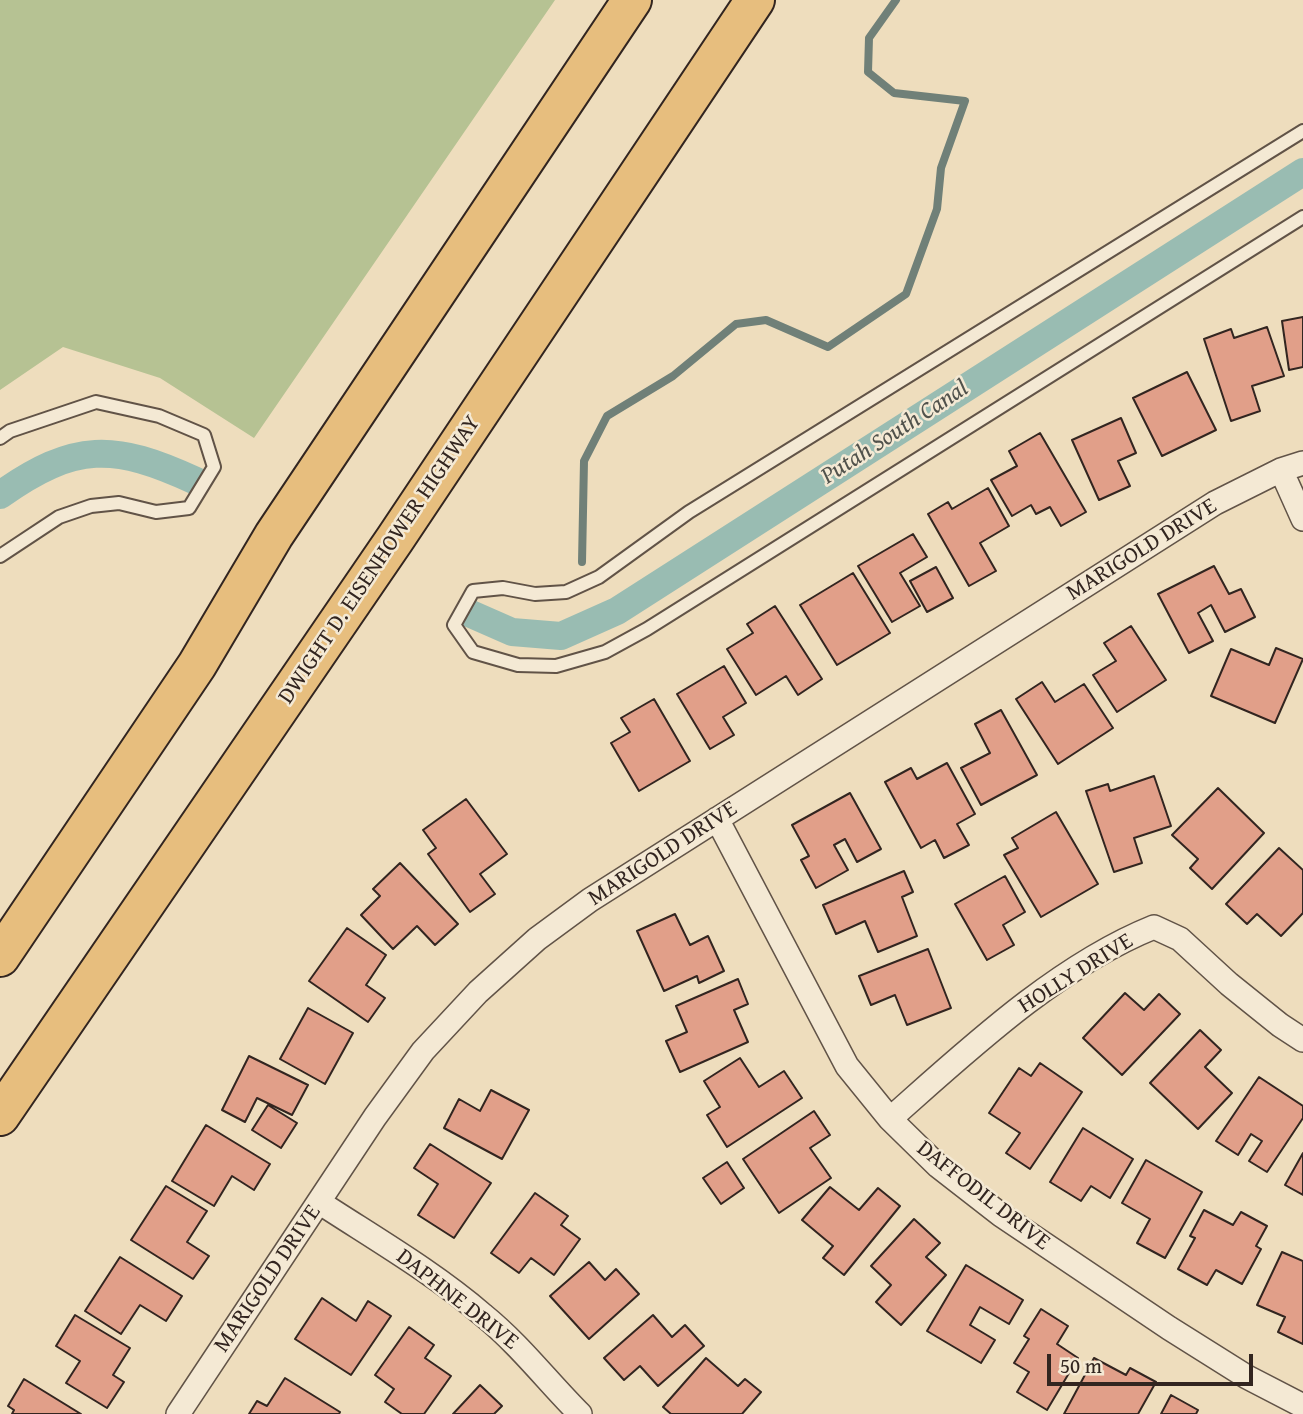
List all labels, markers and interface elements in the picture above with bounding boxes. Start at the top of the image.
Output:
water label: Putah South Canal [816,375,974,491]
street label: DWIGHT D. EISENHOWER HIGHWAY [273,411,487,709]
street label: MARIGOLD DRIVE [1062,493,1222,607]
street label: MARIGOLD DRIVE [583,796,743,912]
street label: HOLLY DRIVE [1014,928,1138,1020]
street label: DAFFODIL DRIVE [911,1135,1055,1257]
street label: MARIGOLD DRIVE [209,1200,327,1358]
street label: DAPHNE DRIVE [390,1244,524,1356]
scale bar [1051,1340,1258,1384]
text: 50 m [1060,1350,1102,1381]

